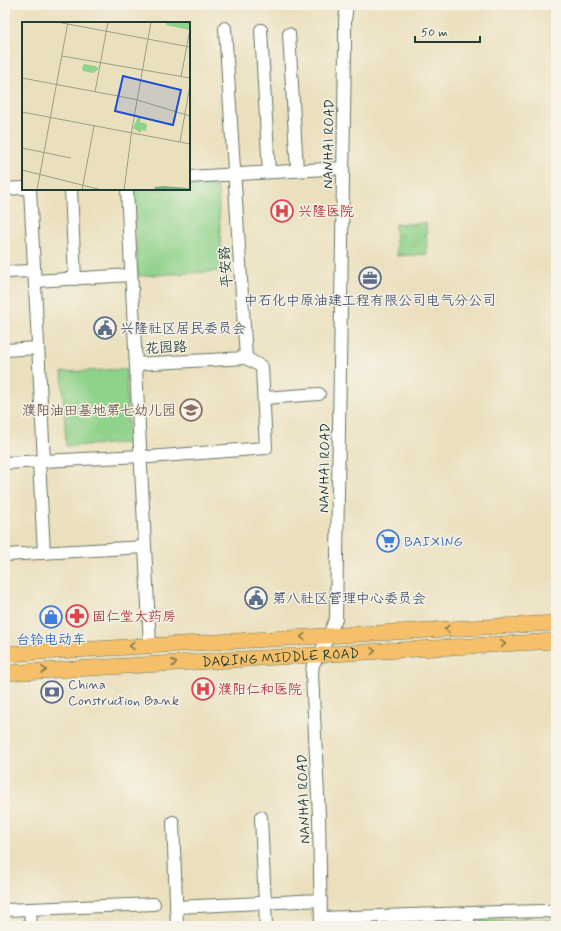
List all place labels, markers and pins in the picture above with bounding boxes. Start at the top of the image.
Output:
hospital icon: 兴隆医院 [269,198,295,224]
place label: 兴隆医院 [298,203,354,221]
office icon: 中石化中原油建工程有限公司电气分公司 [357,265,383,291]
place label: 中石化中原油建工程有限公司电气分公司 [244,292,496,310]
public building icon: 兴隆社区居民委员会 [92,315,118,341]
place label: 兴隆社区居民委员会 [120,320,246,338]
school or university icon: 濮阳油田基地第七幼儿园 [178,397,204,423]
place label: 濮阳油田基地第七幼儿园 [22,402,176,420]
supermarket icon: BAIXING [375,528,401,554]
place label: BAIXING [404,533,463,551]
public building icon: 第八社区管理中心委员会 [243,585,269,611]
place label: 第八社区管理中心委员会 [272,590,426,608]
pharmacy icon: 固仁堂大药房 [64,603,90,629]
shop icon: 台铃电动车 [38,604,64,630]
place label: 固仁堂大药房 [92,608,176,626]
place label: 台铃电动车 [16,631,86,649]
place label: China Construction Bank [68,676,179,710]
hospital icon: 濮阳仁和医院 [190,676,216,702]
bank icon: China Construction Bank [39,679,65,705]
place label: 濮阳仁和医院 [218,681,302,699]

